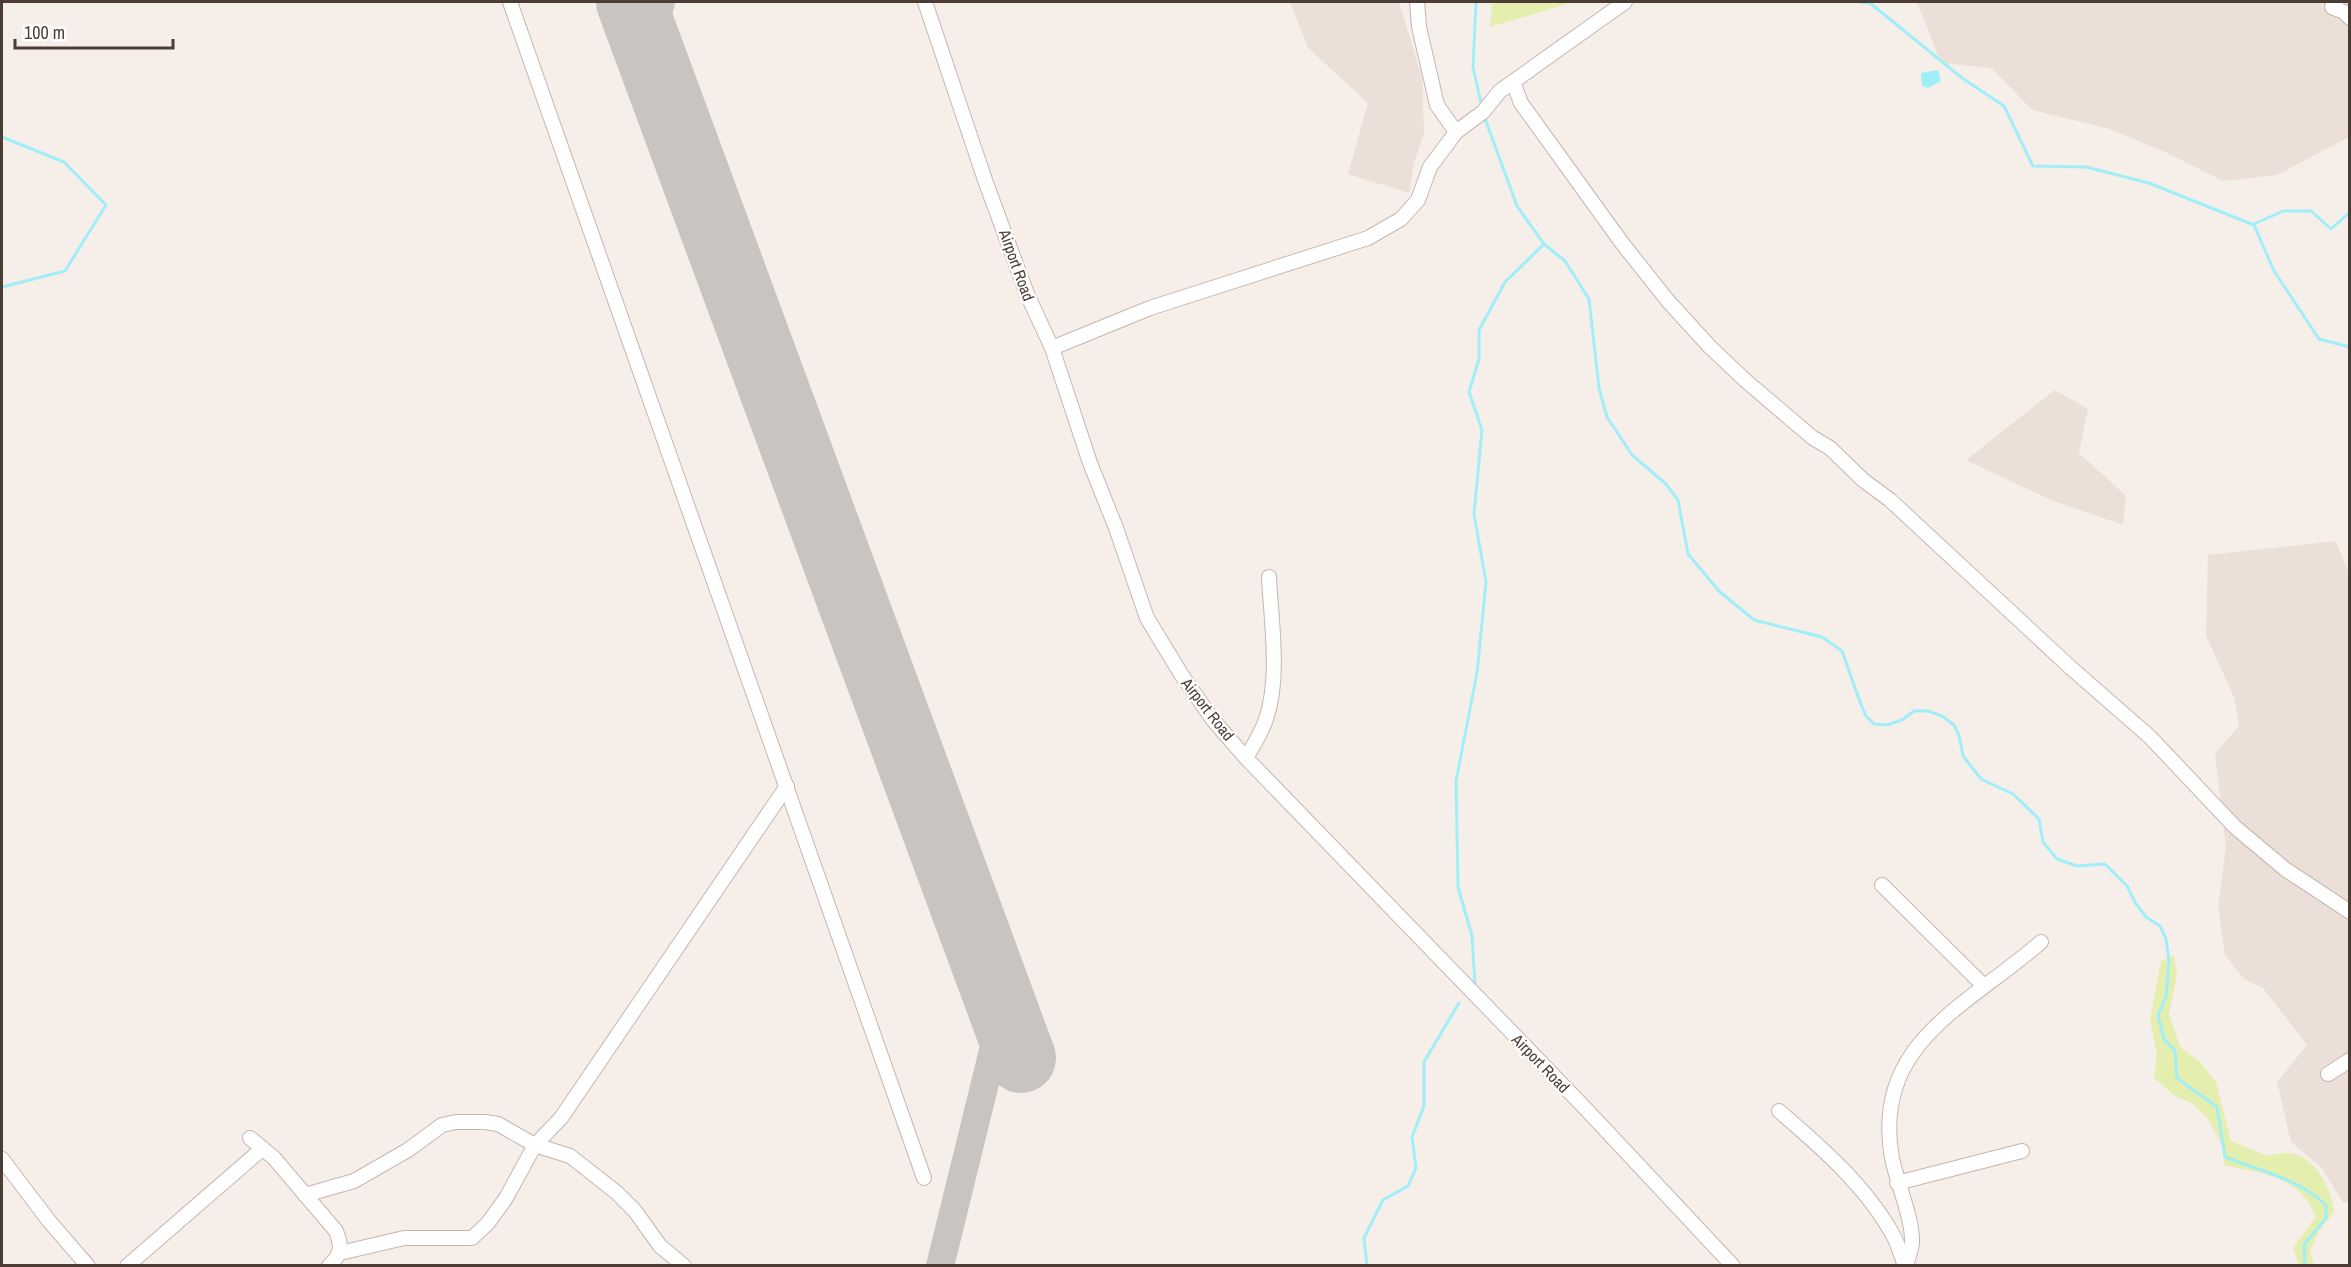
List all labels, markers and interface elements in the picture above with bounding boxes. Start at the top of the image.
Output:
scale bar [15,12,172,50]
text: 100 m [24,20,65,45]
street label: Airport Road [994,225,1040,304]
street label: Airport Road [1176,672,1240,745]
street label: Airport Road [1507,1028,1575,1097]

